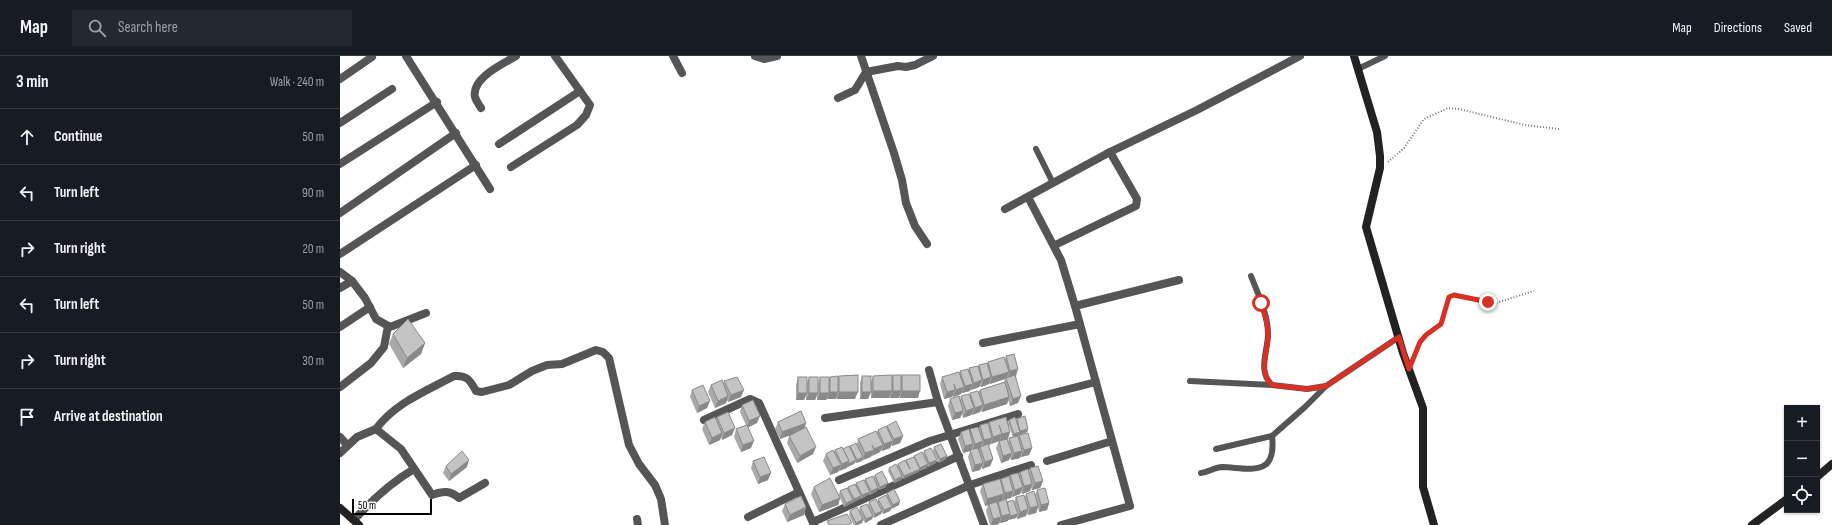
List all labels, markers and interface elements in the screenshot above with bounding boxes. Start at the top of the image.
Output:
search box [72,10,352,46]
text: Map [20,16,48,39]
icon: search [86,17,108,39]
text: Search here [118,18,178,37]
text: Map [1672,19,1692,36]
text: Directions [1714,19,1762,36]
text: Saved [1784,19,1812,36]
text: 3 min [16,72,49,92]
text: Walk · 240 m [270,74,324,90]
icon: ahead [16,126,38,148]
text: Continue [54,127,103,146]
text: 50 m [303,129,324,145]
icon: left [16,182,38,204]
text: Turn left [54,183,99,202]
text: 90 m [302,185,324,201]
icon: right [16,238,38,260]
text: Turn right [54,239,106,258]
text: 20 m [302,241,324,257]
route end [1479,293,1497,311]
icon: left [16,294,38,316]
route start [1252,294,1270,312]
text: Turn left [54,295,99,314]
text: 50 m [303,297,324,313]
icon: right [16,350,38,372]
text: Turn right [54,351,106,370]
text: 30 m [302,353,324,369]
map controls [1784,405,1820,513]
button: + [1784,405,1820,441]
icon: arrive [16,406,38,428]
text: Arrive at destination [54,407,163,426]
button: − [1784,441,1820,477]
button: locate [1784,477,1820,513]
scale bar [352,497,432,516]
text: 50 m [358,499,376,512]

